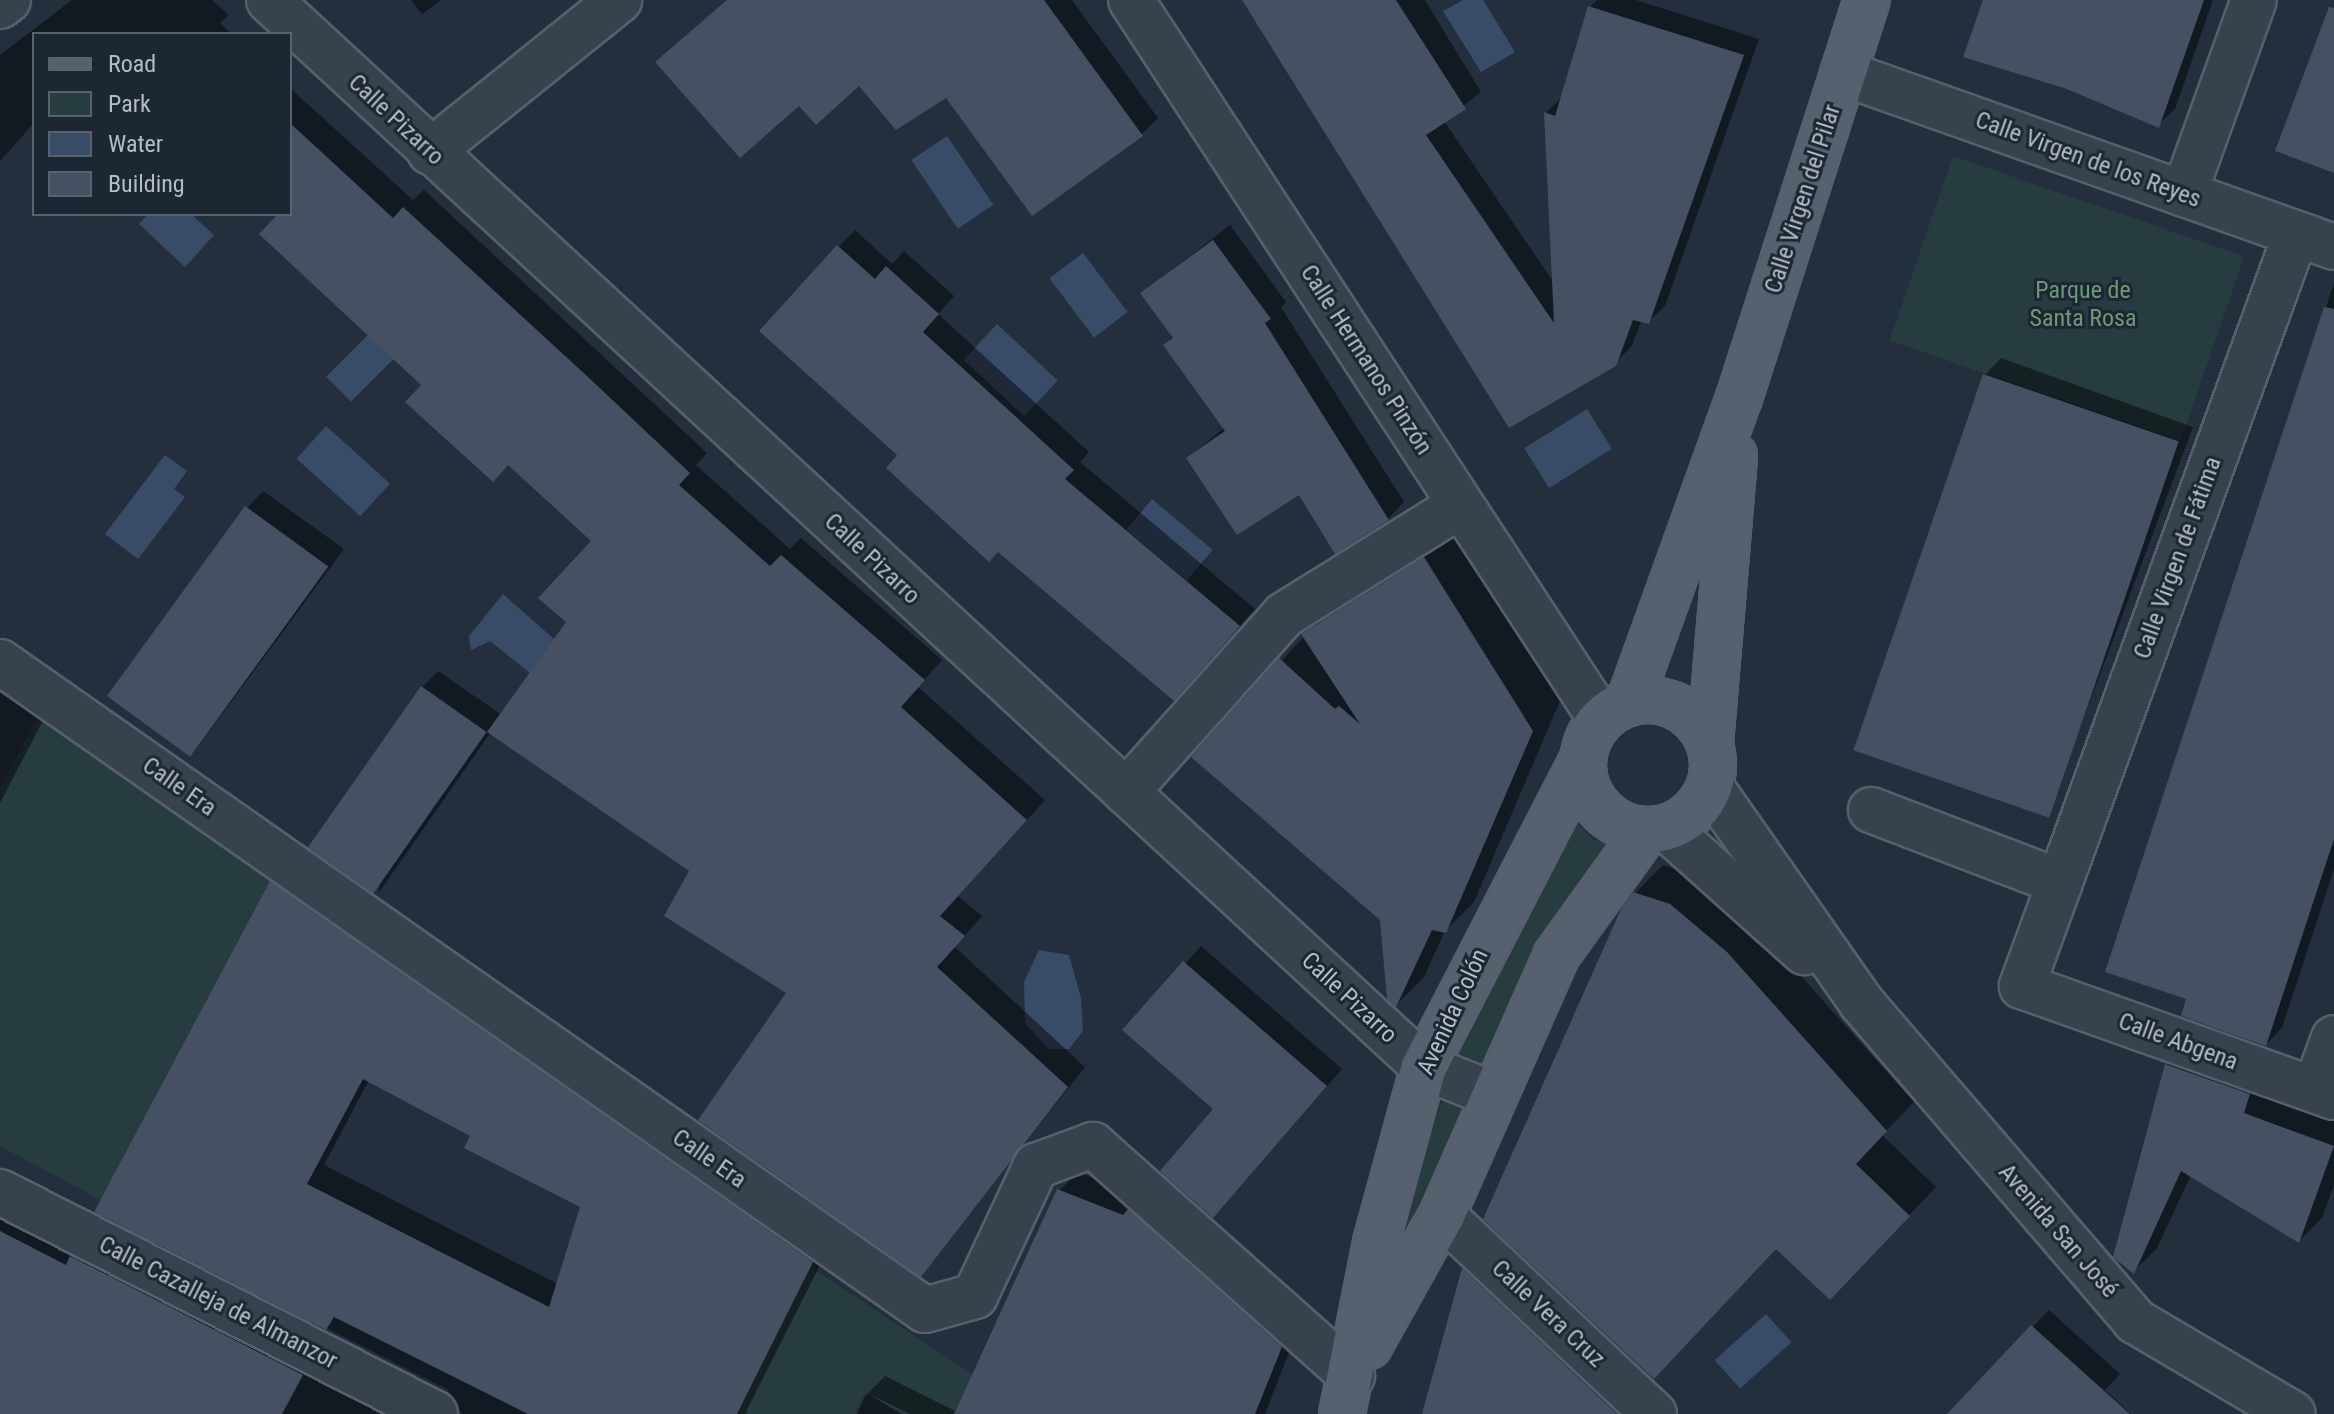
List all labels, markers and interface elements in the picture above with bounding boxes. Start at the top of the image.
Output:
legend [32,32,292,216]
text: Road [108,50,156,78]
street label: Calle Pizarro [342,68,450,172]
text: Park [108,90,151,118]
street label: Calle Virgen del Pilar [1759,101,1847,297]
street label: Calle Virgen de los Reyes [1971,106,2205,214]
text: Water [108,130,163,158]
text: Building [108,170,185,198]
street label: Calle Hermanos Pinzón [1294,260,1438,460]
park label: Parque de Santa Rosa [2030,277,2136,333]
street label: Calle Virgen de Fátima [2128,453,2228,663]
street label: Calle Pizarro [818,507,926,611]
street label: Calle Era [137,751,221,823]
street label: Avenida Colón [1411,945,1495,1079]
street label: Calle Pizarro [1295,946,1403,1050]
street label: Calle Abgena [2114,1007,2242,1077]
street label: Calle Era [667,1123,751,1195]
street label: Avenida San José [1992,1158,2124,1304]
street label: Calle Cazalleja de Almanzor [94,1230,342,1376]
street label: Calle Vera Cruz [1486,1254,1610,1374]

